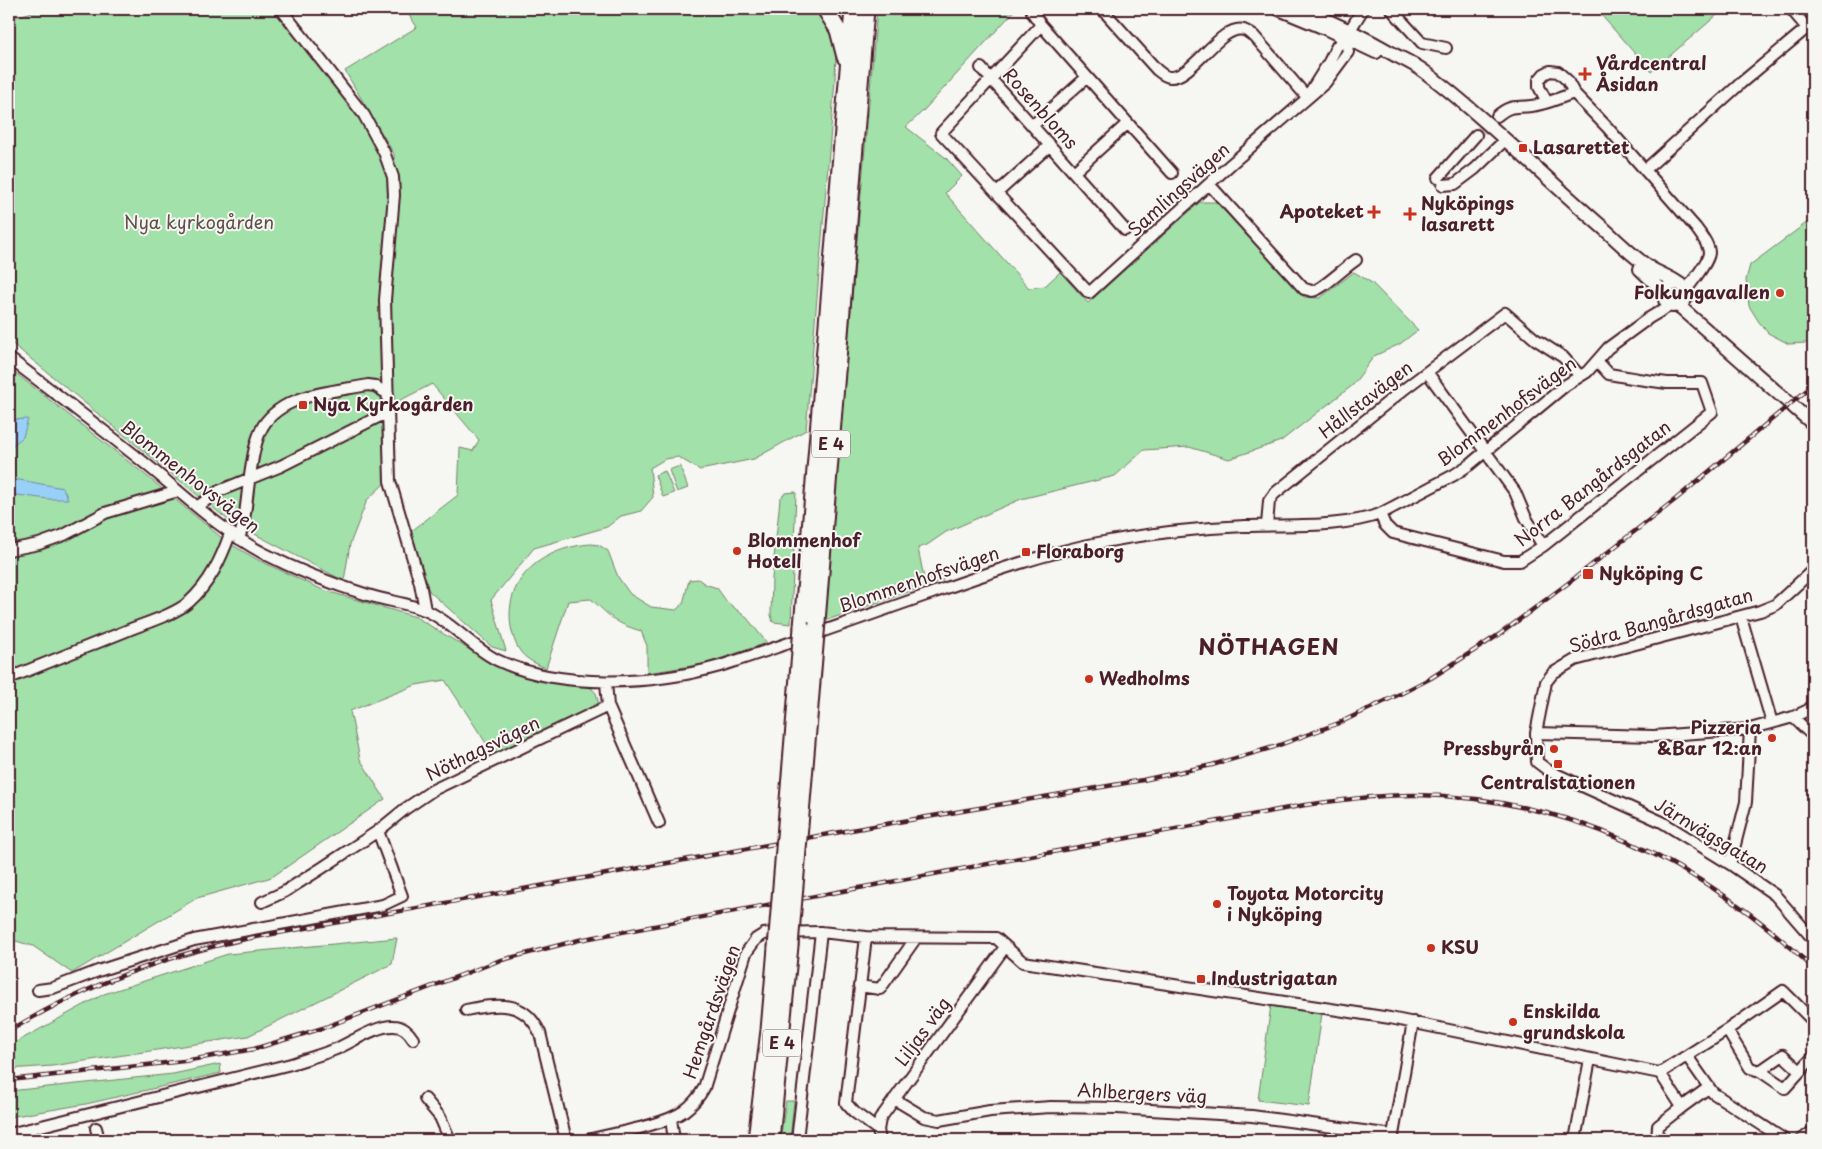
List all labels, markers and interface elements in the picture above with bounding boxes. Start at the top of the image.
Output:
place label: Vårdcentral Åsidan [1595,49,1706,97]
street label: Rosenbloms [997,61,1085,155]
marker: Vårdcentral Åsidan [1578,67,1592,81]
place label: Lasarettet [1533,133,1630,160]
street label: Samlingsvägen [1121,136,1235,242]
marker: Lasarettet [1517,142,1529,154]
place label: Nyköpings lasarett [1421,189,1515,237]
place label: Apoteket [1280,197,1364,224]
marker: Apoteket [1368,206,1380,218]
marker: Nyköpings lasarett [1403,207,1417,221]
park label: Nya kyrkogården [124,208,274,235]
place label: Folkungavallen [1634,278,1770,305]
marker: Folkungavallen [1774,287,1786,299]
street label: Blommenhofsvägen [1431,349,1581,472]
street label: Hållstavägen [1312,353,1418,444]
place label: Nya Kyrkogården [313,390,474,417]
marker: Nya Kyrkogården [297,399,309,411]
street label: Blommenhovsvägen [115,413,267,539]
street label: Norra Bangårdsgatan [1508,413,1676,552]
road number: E 4 [812,430,850,458]
place label: Blommenhof Hotell [747,526,862,574]
place label: Floraborg [1036,537,1124,564]
street label: Blommenhofsvägen [834,538,1003,619]
marker: Blommenhof Hotell [731,545,743,557]
marker: Floraborg [1020,546,1032,558]
place label: Nyköping C [1599,559,1703,586]
marker: Nyköping C [1581,567,1595,581]
street label: Södra Bangårdsgatan [1565,580,1756,659]
district label: NÖTHAGEN [1198,629,1340,662]
place label: Wedholms [1099,664,1190,691]
marker: Wedholms [1083,673,1095,685]
street label: Nöthagsvägen [421,708,544,787]
place label: Pizzeria &Bar 12:an [1657,713,1762,761]
marker: Pizzeria &Bar 12:an [1766,732,1778,744]
place label: Pressbyrån [1443,734,1544,761]
marker: Pressbyrån [1548,743,1560,755]
marker: Centralstationen [1552,758,1564,770]
place label: Centralstationen [1480,768,1636,795]
street label: Järnvägsgatan [1650,790,1774,879]
place label: Toyota Motorcity i Nyköping [1227,879,1384,927]
marker: Toyota Motorcity i Nyköping [1211,898,1223,910]
place label: KSU [1441,933,1479,960]
street label: Hemgårdsvägen [675,941,746,1082]
marker: KSU [1425,942,1437,954]
place label: Industrigatan [1211,964,1338,991]
marker: Industrigatan [1195,973,1207,985]
street label: Liljas väg [887,991,956,1071]
place label: Enskilda grundskola [1523,997,1625,1045]
marker: Enskilda grundskola [1507,1016,1519,1028]
road number: E 4 [763,1030,801,1056]
street label: Ahlbergers väg [1077,1076,1208,1109]

